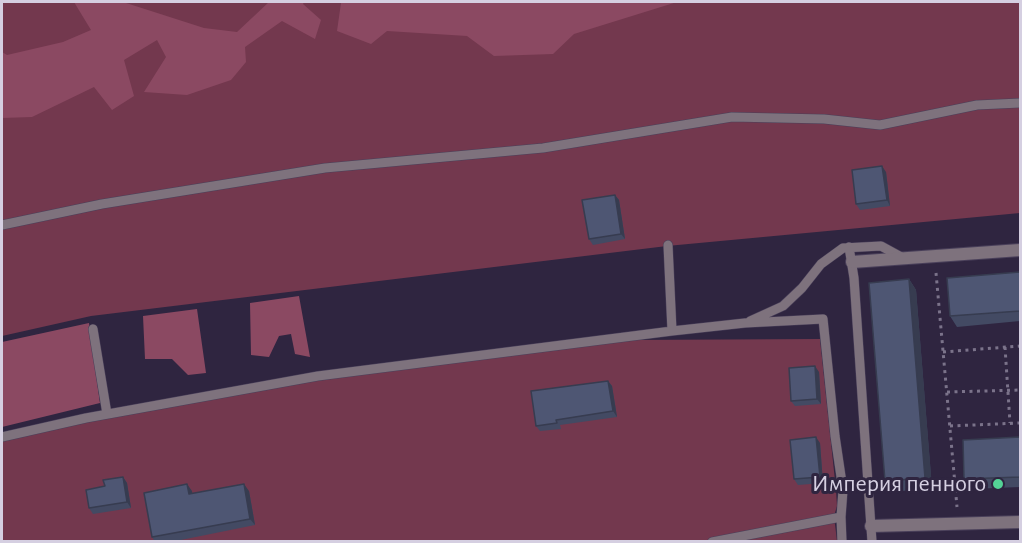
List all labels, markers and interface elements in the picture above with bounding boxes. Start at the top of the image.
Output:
place label: Империя пенного [812,470,986,498]
marker: Империя пенного [991,477,1005,491]

